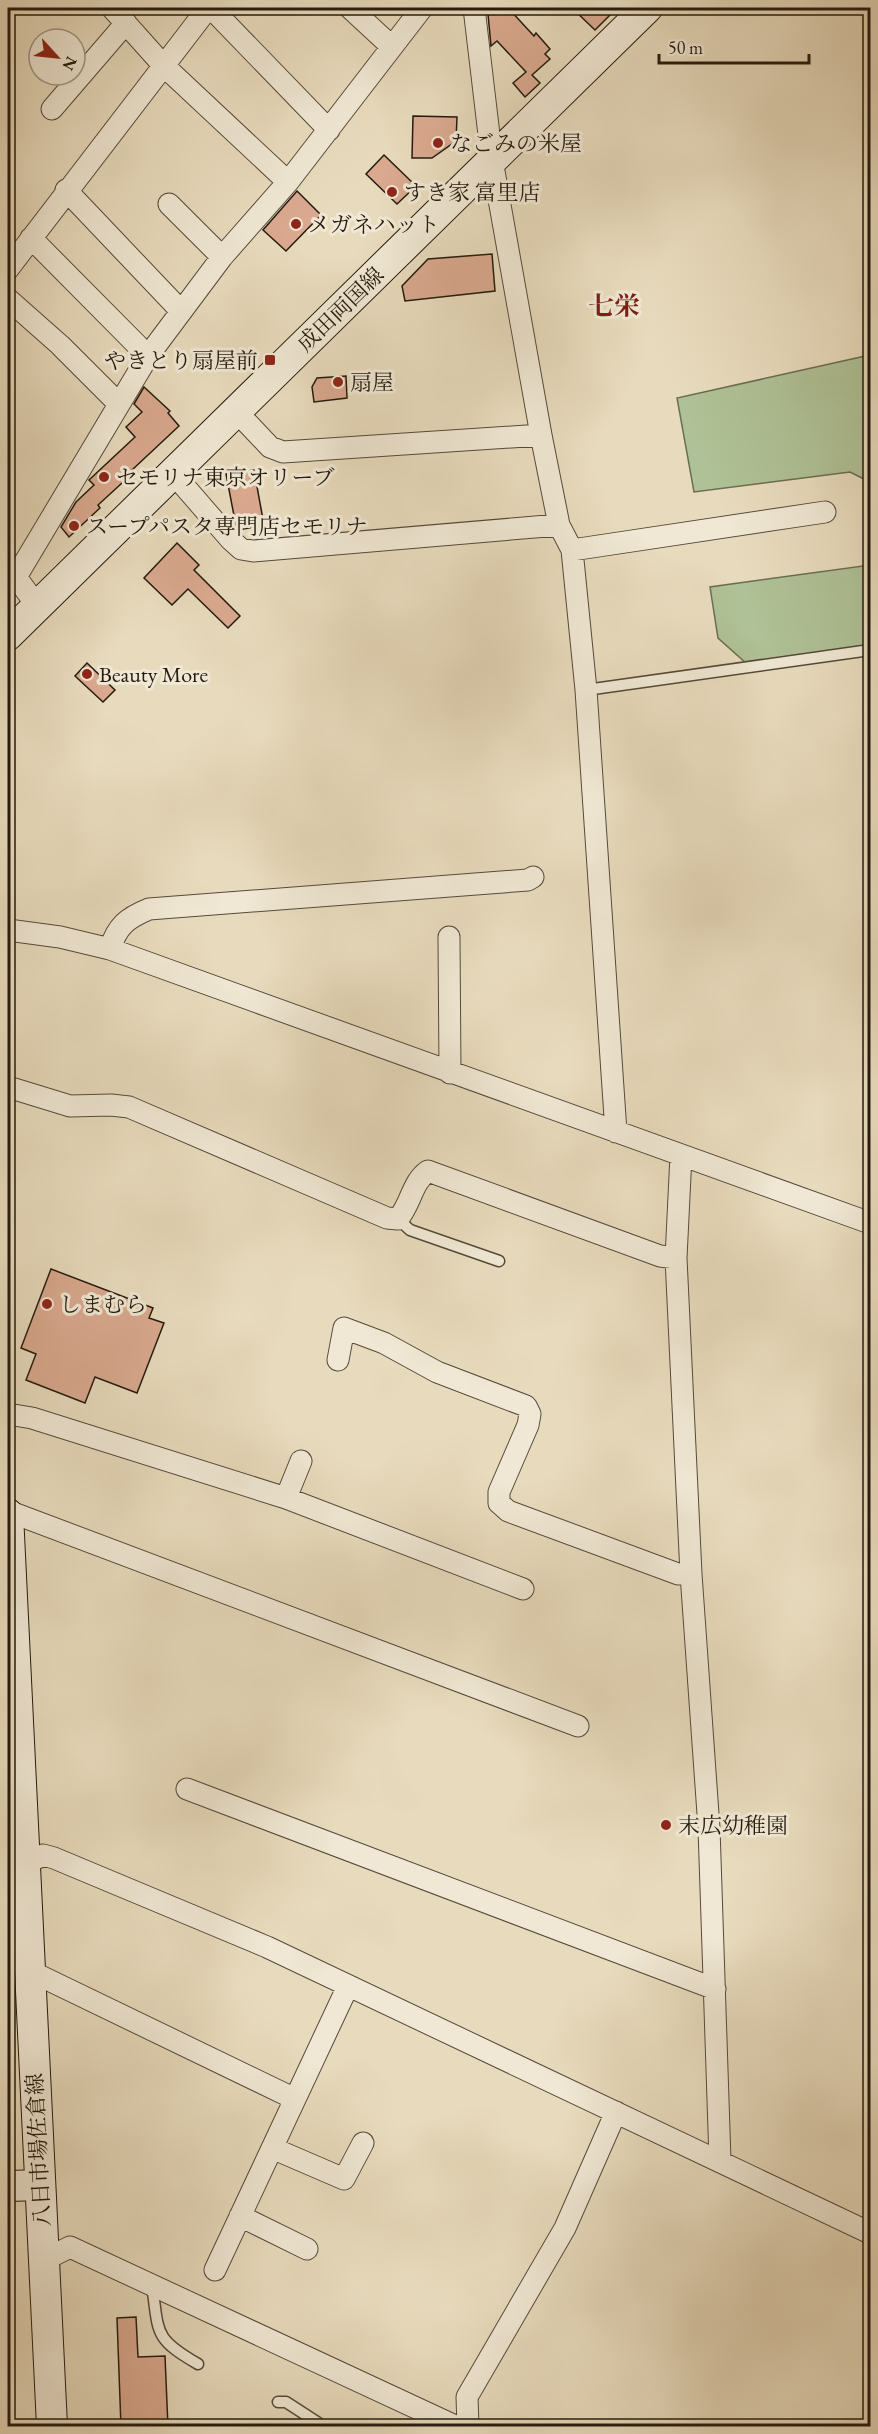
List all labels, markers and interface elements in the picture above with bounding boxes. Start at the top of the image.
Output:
north arrow [27,27,87,87]
scale bar [659,27,809,65]
text: 50 m [668,36,703,59]
text: N [58,53,82,74]
place label: なごみの米屋 [450,129,582,158]
marker: なごみの米屋 [431,136,445,150]
place label: すき家 富里店 [404,178,540,207]
marker: すき家 富里店 [385,185,399,199]
place label: メガネハット [308,210,440,239]
marker: メガネハット [289,217,303,231]
street label: 成田両国線 [291,261,390,358]
district label: 七栄 [588,289,640,323]
place label: やきとり扇屋前 [104,346,258,375]
marker: やきとり扇屋前 [263,353,277,367]
place label: 扇屋 [350,368,394,397]
marker: 扇屋 [331,375,345,389]
place label: セモリナ東京オリーブ [116,463,334,492]
marker: セモリナ東京オリーブ [97,470,111,484]
place label: スープパスタ専門店セモリナ [86,512,368,541]
marker: スープパスタ専門店セモリナ [67,519,81,533]
place label: Beauty More [99,660,208,689]
marker: Beauty More [80,667,94,681]
place label: しまむら [59,1290,147,1319]
marker: しまむら [40,1297,54,1311]
place label: 末広幼稚園 [678,1811,788,1840]
marker: 末広幼稚園 [659,1818,673,1832]
street label: 八日市場佐倉線 [20,2072,57,2228]

